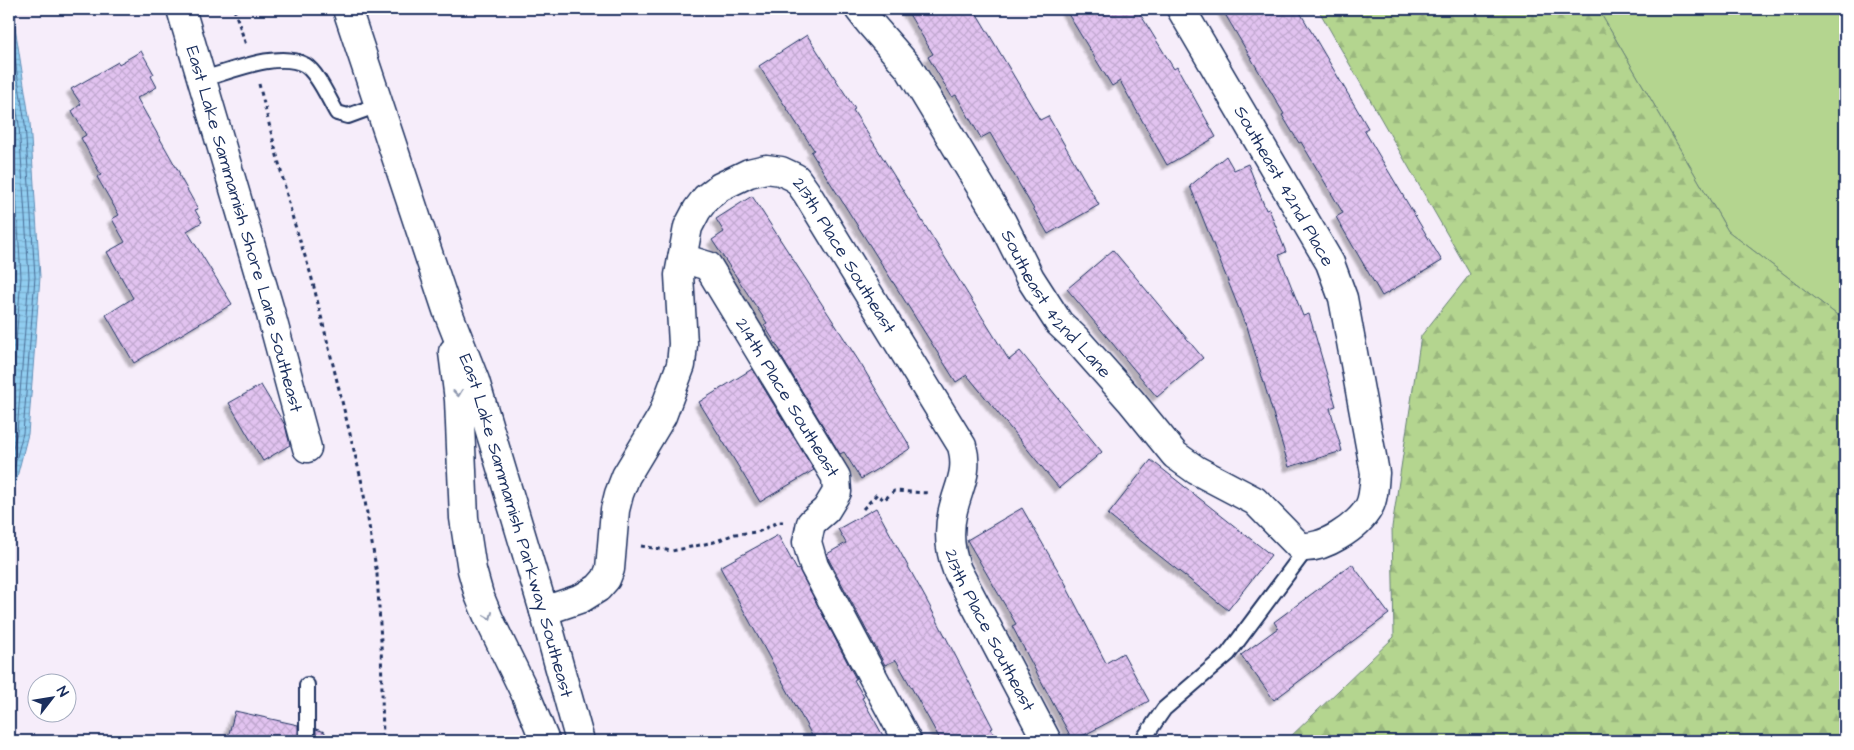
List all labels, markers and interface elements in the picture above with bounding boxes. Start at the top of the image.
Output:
street label: East Lake Sammamish Shore Lane Southeast [180,43,309,416]
street label: Southeast 42nd Place [1228,101,1340,271]
street label: 213th Place Southeast [787,172,903,339]
street label: Southeast 42nd Lane [995,225,1118,384]
street label: 214th Place Southeast [730,313,846,483]
street label: East Lake Sammamish Parkway Southeast [453,350,580,701]
one-way arrow [452,390,463,398]
street label: 213th Place Southeast [939,547,1042,716]
one-way arrow [482,611,493,620]
north arrow [28,672,78,722]
text: N [51,683,73,701]

